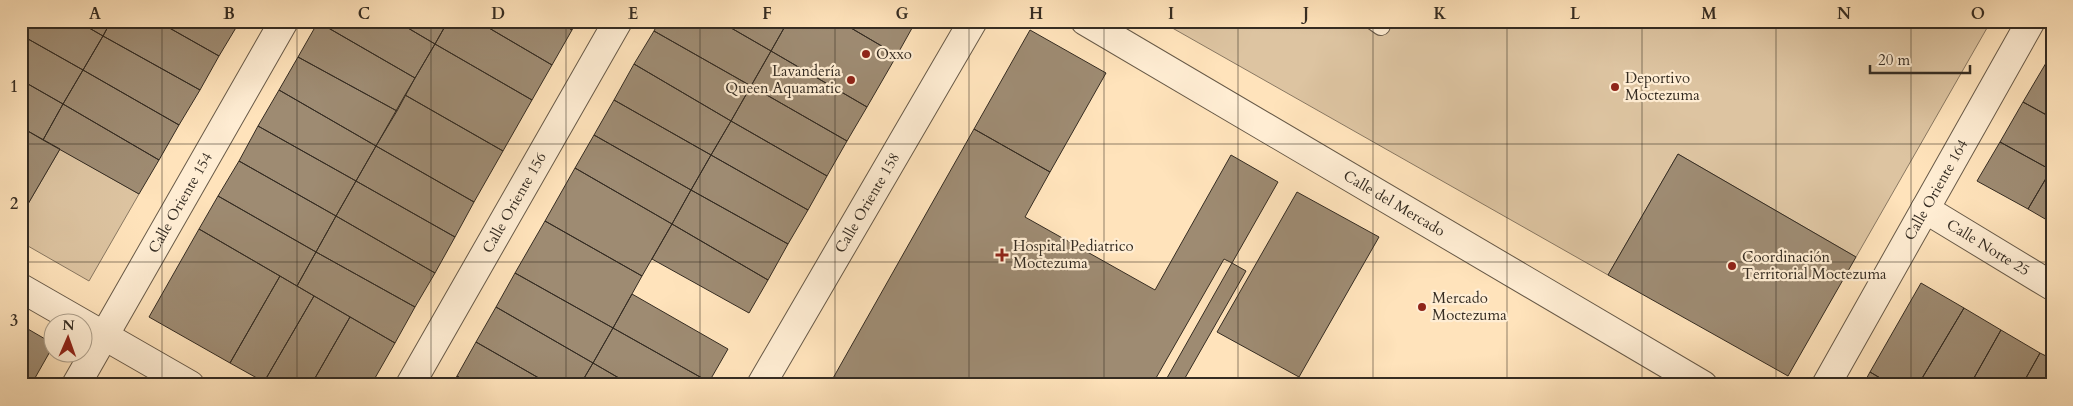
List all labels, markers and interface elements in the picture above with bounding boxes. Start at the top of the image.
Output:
text: A [89,3,101,25]
text: B [223,3,235,25]
text: C [358,3,370,25]
text: D [491,3,505,25]
text: E [628,3,638,25]
text: F [762,3,772,25]
text: G [895,3,909,25]
text: H [1029,3,1043,25]
text: I [1168,3,1174,25]
text: J [1301,3,1309,25]
text: K [1434,3,1447,25]
text: L [1570,3,1581,25]
text: M [1701,3,1717,25]
text: N [1837,3,1851,25]
text: O [1971,3,1985,25]
scale bar [1870,42,1970,74]
place label: Oxxo [876,44,912,64]
marker: Oxxo [860,48,872,60]
text: 20 m [1878,50,1910,70]
place label: Lavandería Queen Aquamatic [725,61,842,98]
place label: Deportivo Moctezuma [1625,68,1700,105]
marker: Lavandería Queen Aquamatic [845,74,857,86]
text: 1 [10,76,18,98]
marker: Deportivo Moctezuma [1609,81,1621,93]
street label: Calle Oriente 164 [1899,135,1973,244]
street label: Calle Oriente 154 [143,148,217,257]
street label: Calle Oriente 156 [477,148,551,257]
street label: Calle Oriente 158 [830,149,904,257]
street label: Calle del Mercado [1340,165,1449,241]
text: 2 [10,193,18,215]
street label: Calle Norte 25 [1943,214,2034,280]
place label: Hospital Pediatrico Moctezuma [1013,236,1134,273]
place label: Coordinación Territorial Moctezuma [1742,247,1887,284]
marker: Hospital Pediatrico Moctezuma [995,248,1009,262]
marker: Coordinación Territorial Moctezuma [1726,260,1738,272]
place label: Mercado Moctezuma [1432,288,1507,325]
marker: Mercado Moctezuma [1416,301,1428,313]
text: 3 [10,310,18,332]
north arrow [42,314,92,364]
text: N [62,316,75,335]

